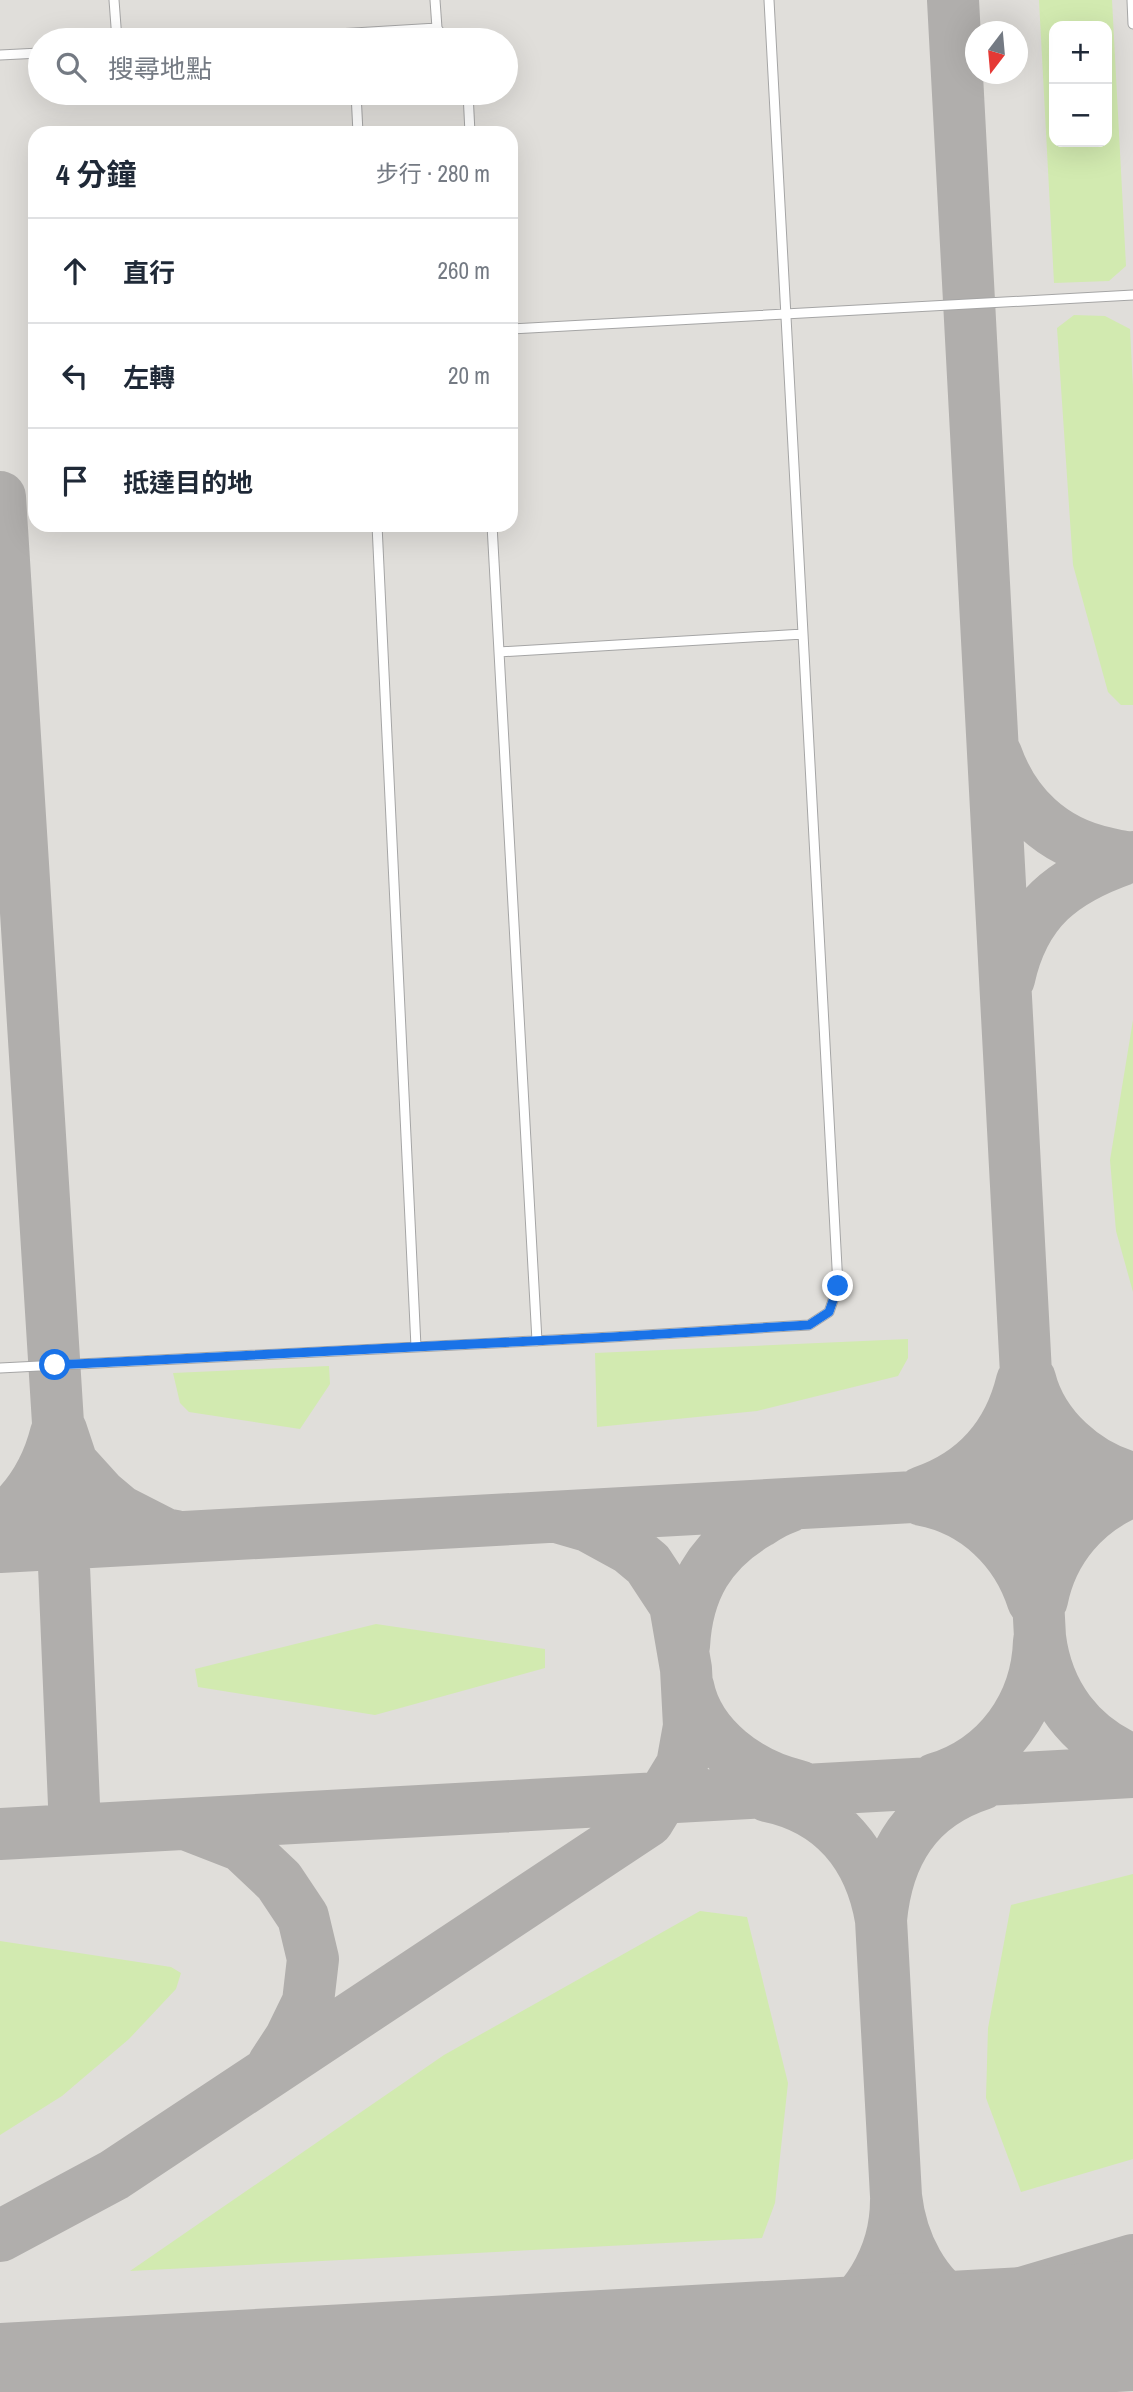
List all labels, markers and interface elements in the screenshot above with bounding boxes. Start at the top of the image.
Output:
north arrow [965,21,1028,84]
map controls [1049,21,1112,147]
button: + [1049,21,1112,84]
search box [28,28,518,105]
icon: search [52,48,90,86]
text: 搜尋地點 [108,51,212,86]
button: − [1049,84,1112,147]
text: 4 分鐘 [56,154,137,194]
text: 步行 · 280 m [376,158,490,189]
icon: ahead [56,252,94,290]
text: 直行 [123,255,175,290]
text: 260 m [438,255,490,286]
icon: left [56,357,94,395]
text: 左轉 [123,360,175,395]
text: 20 m [448,360,490,391]
icon: arrive [56,462,94,500]
text: 抵達目的地 [123,465,253,500]
route end [822,1270,853,1301]
route start [39,1349,70,1380]

